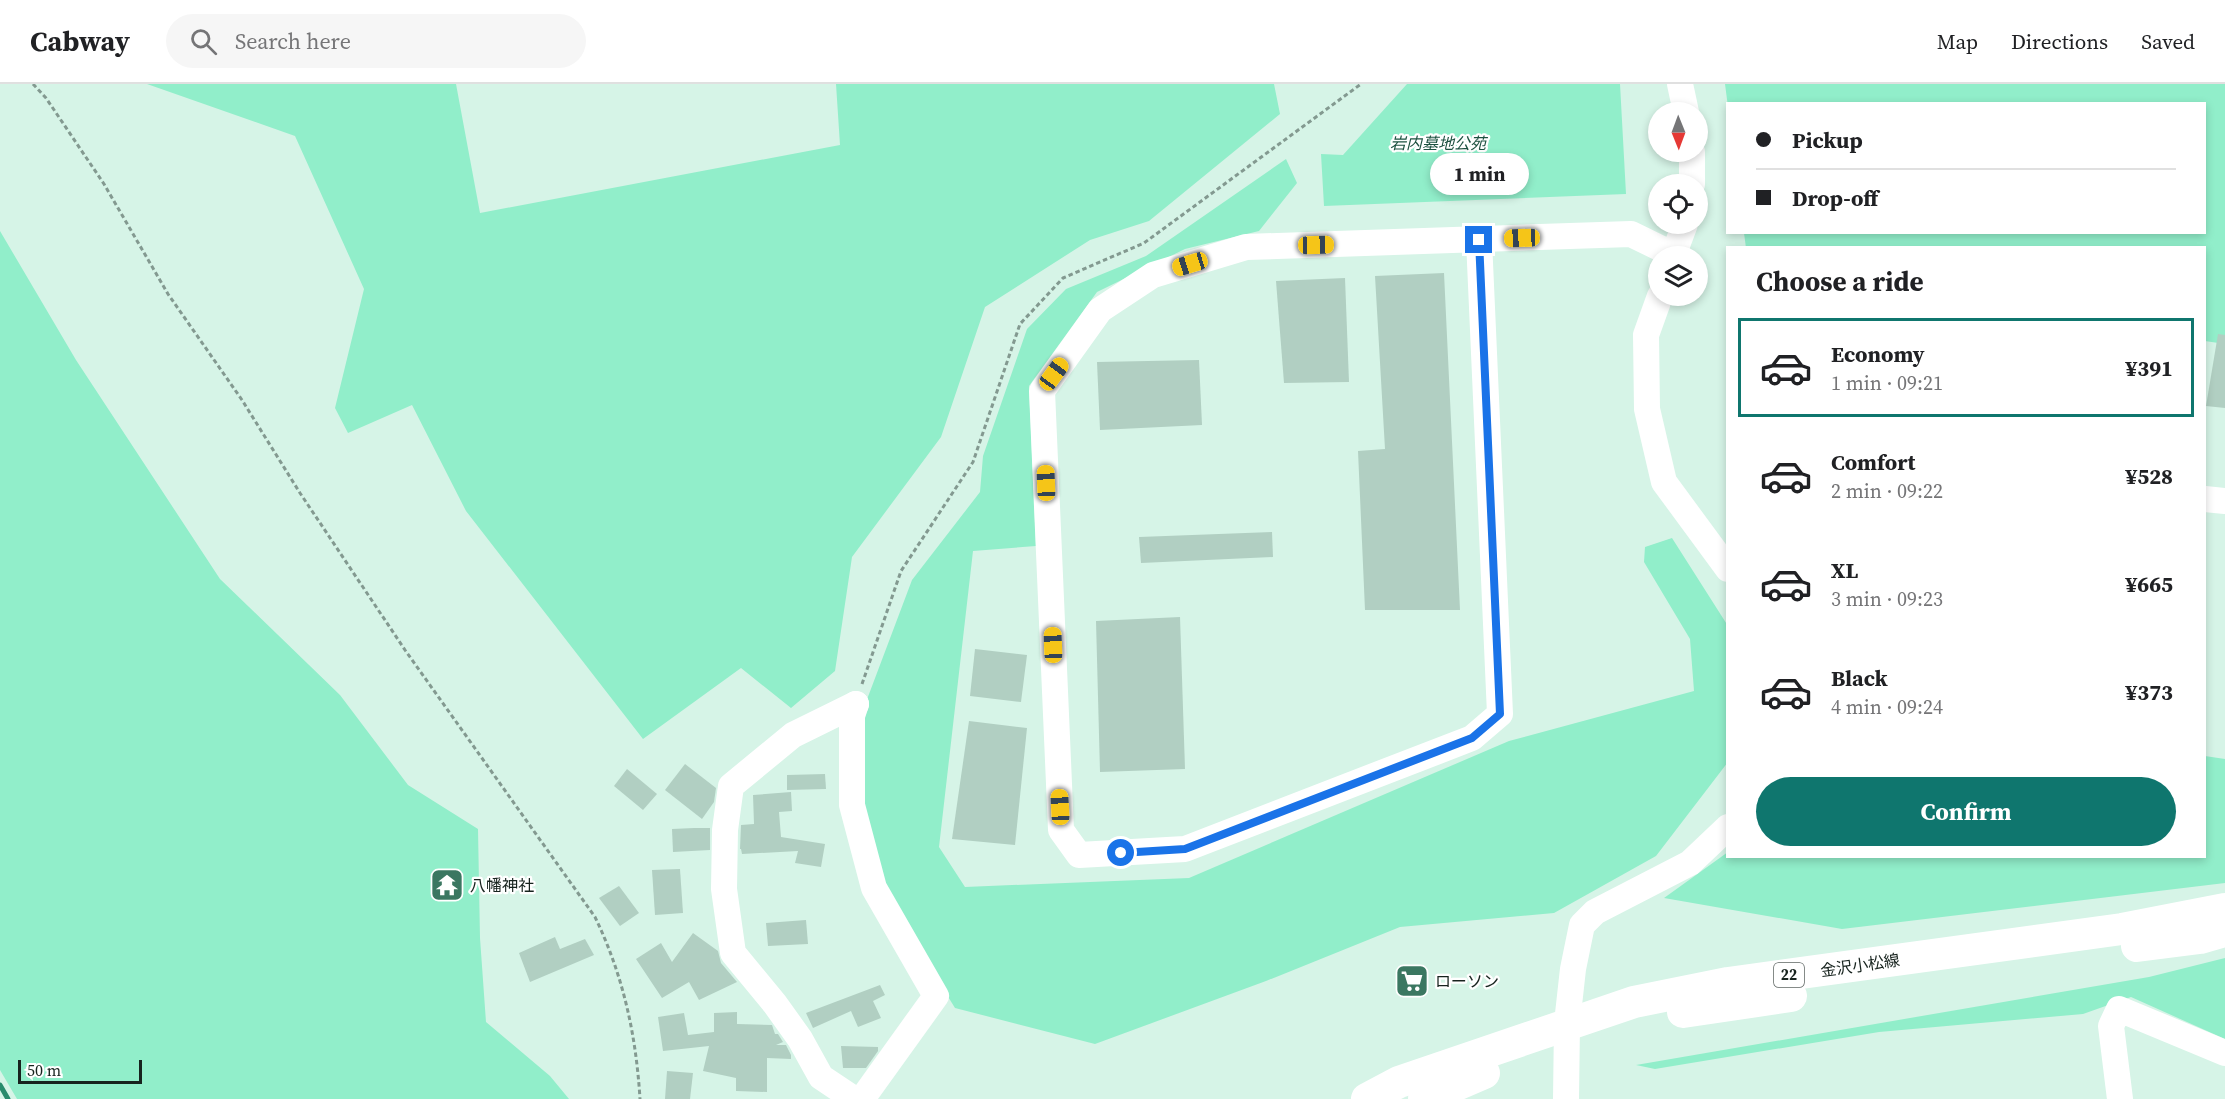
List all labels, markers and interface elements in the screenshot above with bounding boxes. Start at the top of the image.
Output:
search box [166,14,586,68]
text: Cabway [30,22,130,60]
icon: search [187,25,220,58]
text: Search here [235,26,351,56]
text: Map [1937,27,1978,56]
text: Directions [2011,27,2108,56]
text: Saved [2141,27,2195,56]
north arrow [1648,102,1708,162]
map controls [1648,102,1708,306]
text: Pickup [1792,125,1863,155]
park label: 岩内墓地公苑 [1390,132,1489,154]
callout: 1 min [1430,153,1528,195]
text: 1 min [1454,160,1505,188]
button: locate [1648,174,1708,234]
text: Drop-off [1792,183,1878,213]
route end [1465,226,1492,253]
car [1504,228,1540,248]
car [1298,236,1334,254]
button: layers [1648,246,1708,306]
car [1170,250,1210,278]
text: Choose a ride [1756,263,1924,300]
text: Economy [1831,339,1925,369]
icon: car [1759,341,1813,395]
text: ¥391 [2125,353,2173,383]
car [1036,354,1072,394]
text: 1 min · 09:21 [1831,369,1943,397]
text: Comfort [1831,447,1915,477]
icon: car [1759,449,1813,503]
text: ¥528 [2125,461,2173,491]
car [1036,465,1056,501]
text: 2 min · 09:22 [1831,477,1943,505]
text: XL [1831,555,1858,585]
icon: car [1759,557,1813,611]
text: ¥665 [2125,569,2173,599]
text: 3 min · 09:23 [1831,585,1943,613]
car [1043,627,1063,663]
text: Black [1831,663,1888,693]
icon: car [1759,665,1813,719]
text: ¥373 [2125,677,2173,707]
text: 4 min · 09:24 [1831,693,1943,721]
button: Confirm [1756,777,2176,846]
car [1050,789,1070,825]
route start [1107,839,1134,866]
temple icon: 八幡神社 [429,867,465,903]
place label: 八幡神社 [470,874,534,896]
street label: 金沢小松線 [1819,949,1901,981]
supermarket icon: ローソン [1394,963,1430,999]
road number: 22 [1774,963,1804,987]
place label: ローソン [1435,970,1499,992]
scale bar [18,1057,142,1084]
text: 50 m [27,1059,61,1081]

